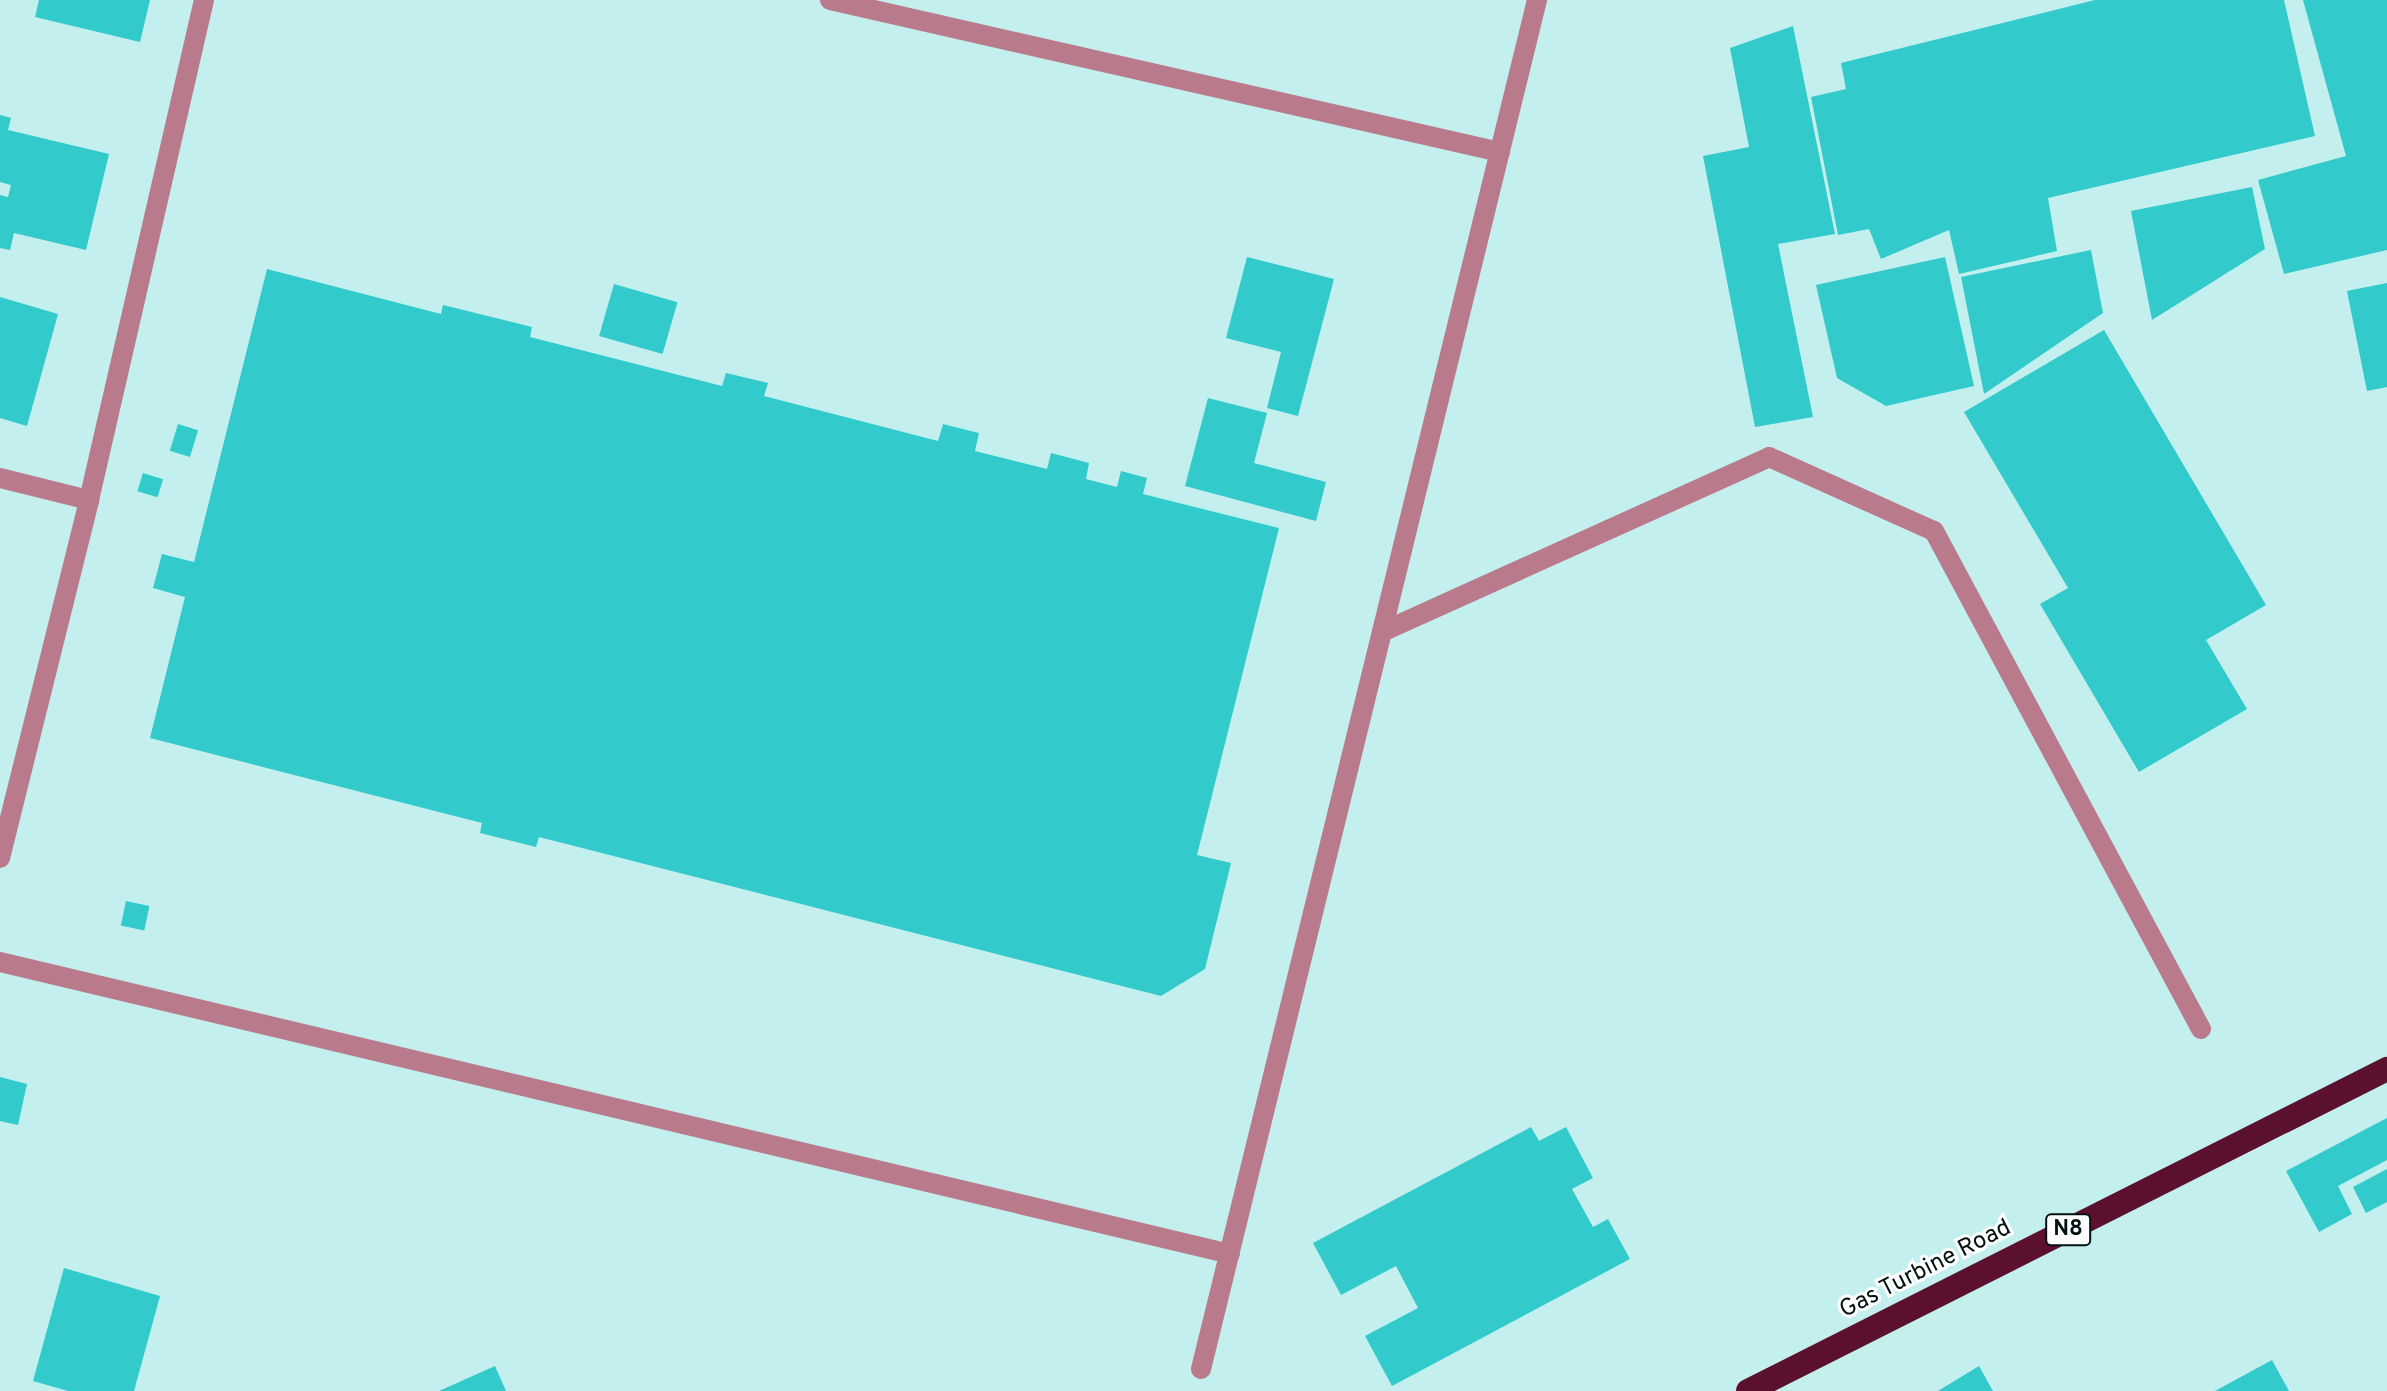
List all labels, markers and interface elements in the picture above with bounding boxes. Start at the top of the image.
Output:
road number: N8 [2044,1212,2092,1248]
street label: Gas Turbine Road [1835,1214,2017,1326]

